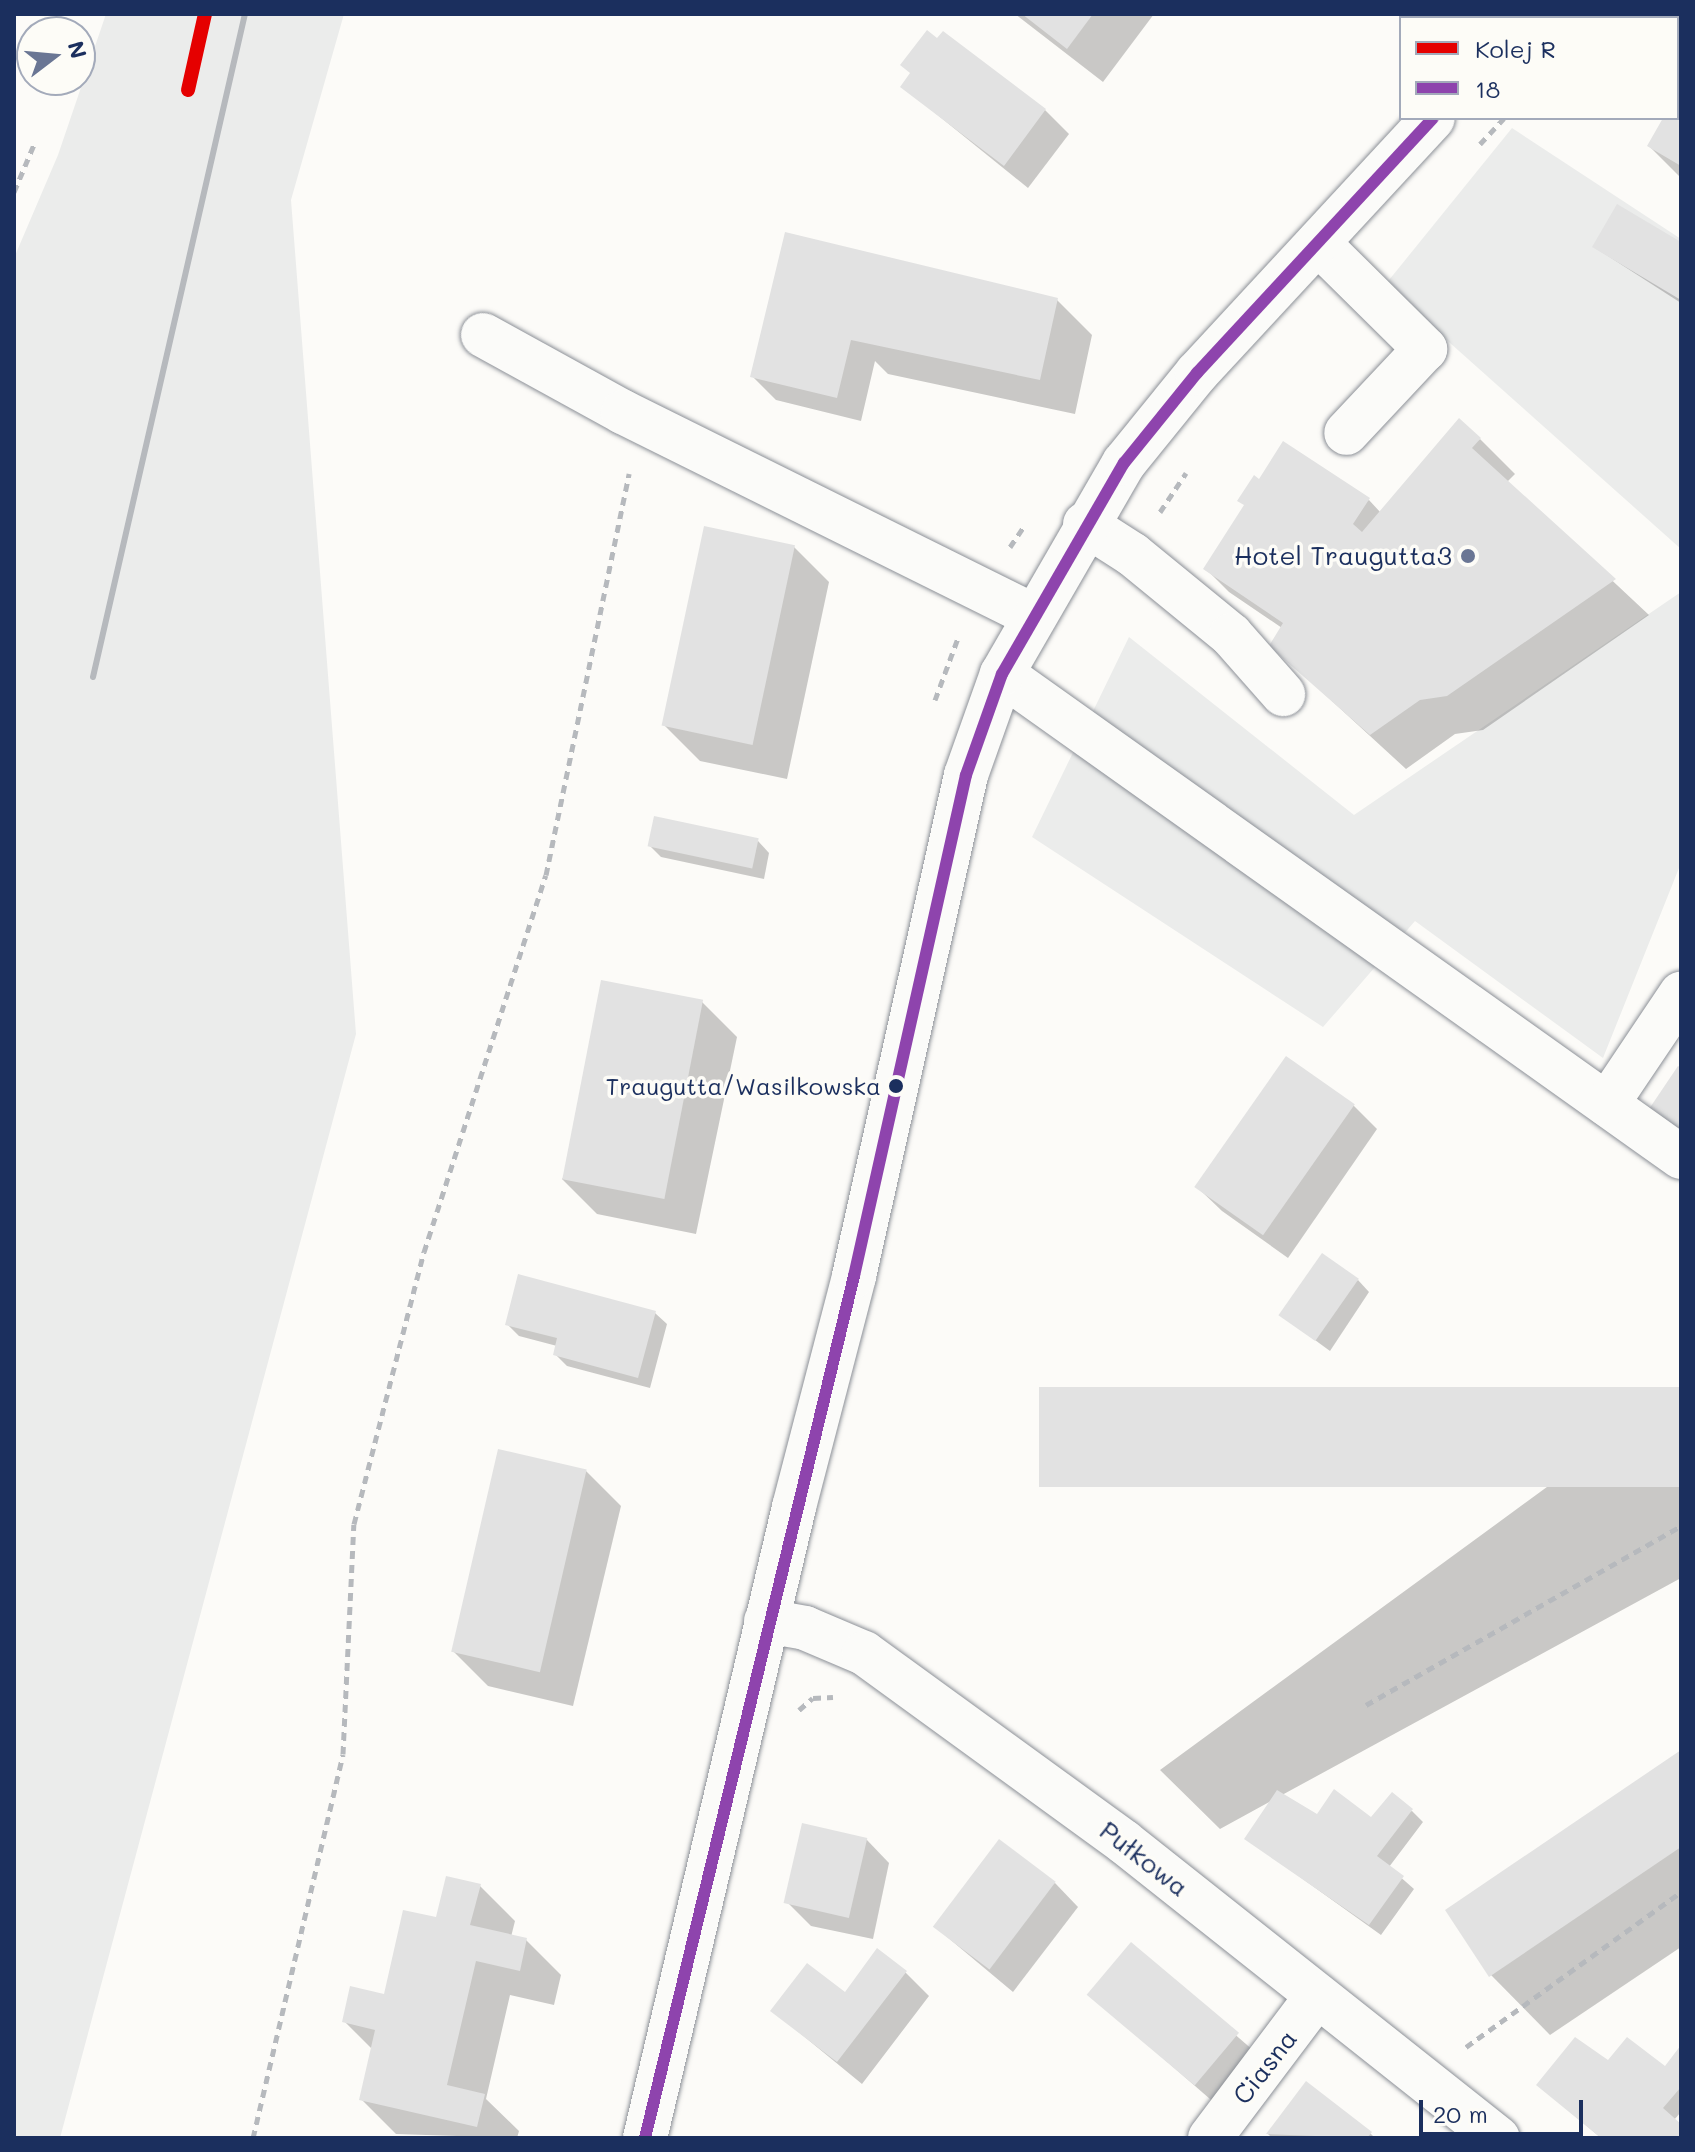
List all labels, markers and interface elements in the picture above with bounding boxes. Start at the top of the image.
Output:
north arrow [16,16,96,96]
legend [1399,16,1679,120]
text: Kolej R [1475,33,1556,64]
text: N [61,38,94,62]
text: 18 [1475,73,1500,104]
place label: Hotel Traugutta3 [1234,540,1452,572]
marker: Hotel Traugutta3 [1459,547,1477,565]
place label: Traugutta/Wasilkowska [606,1072,881,1100]
marker: Traugutta/Wasilkowska [888,1078,904,1094]
street label: Pułkowa [1094,1815,1194,1903]
street label: Ciasna [1226,2024,1304,2110]
scale bar [1423,2084,1587,2134]
text: 20 m [1433,2098,1488,2129]

